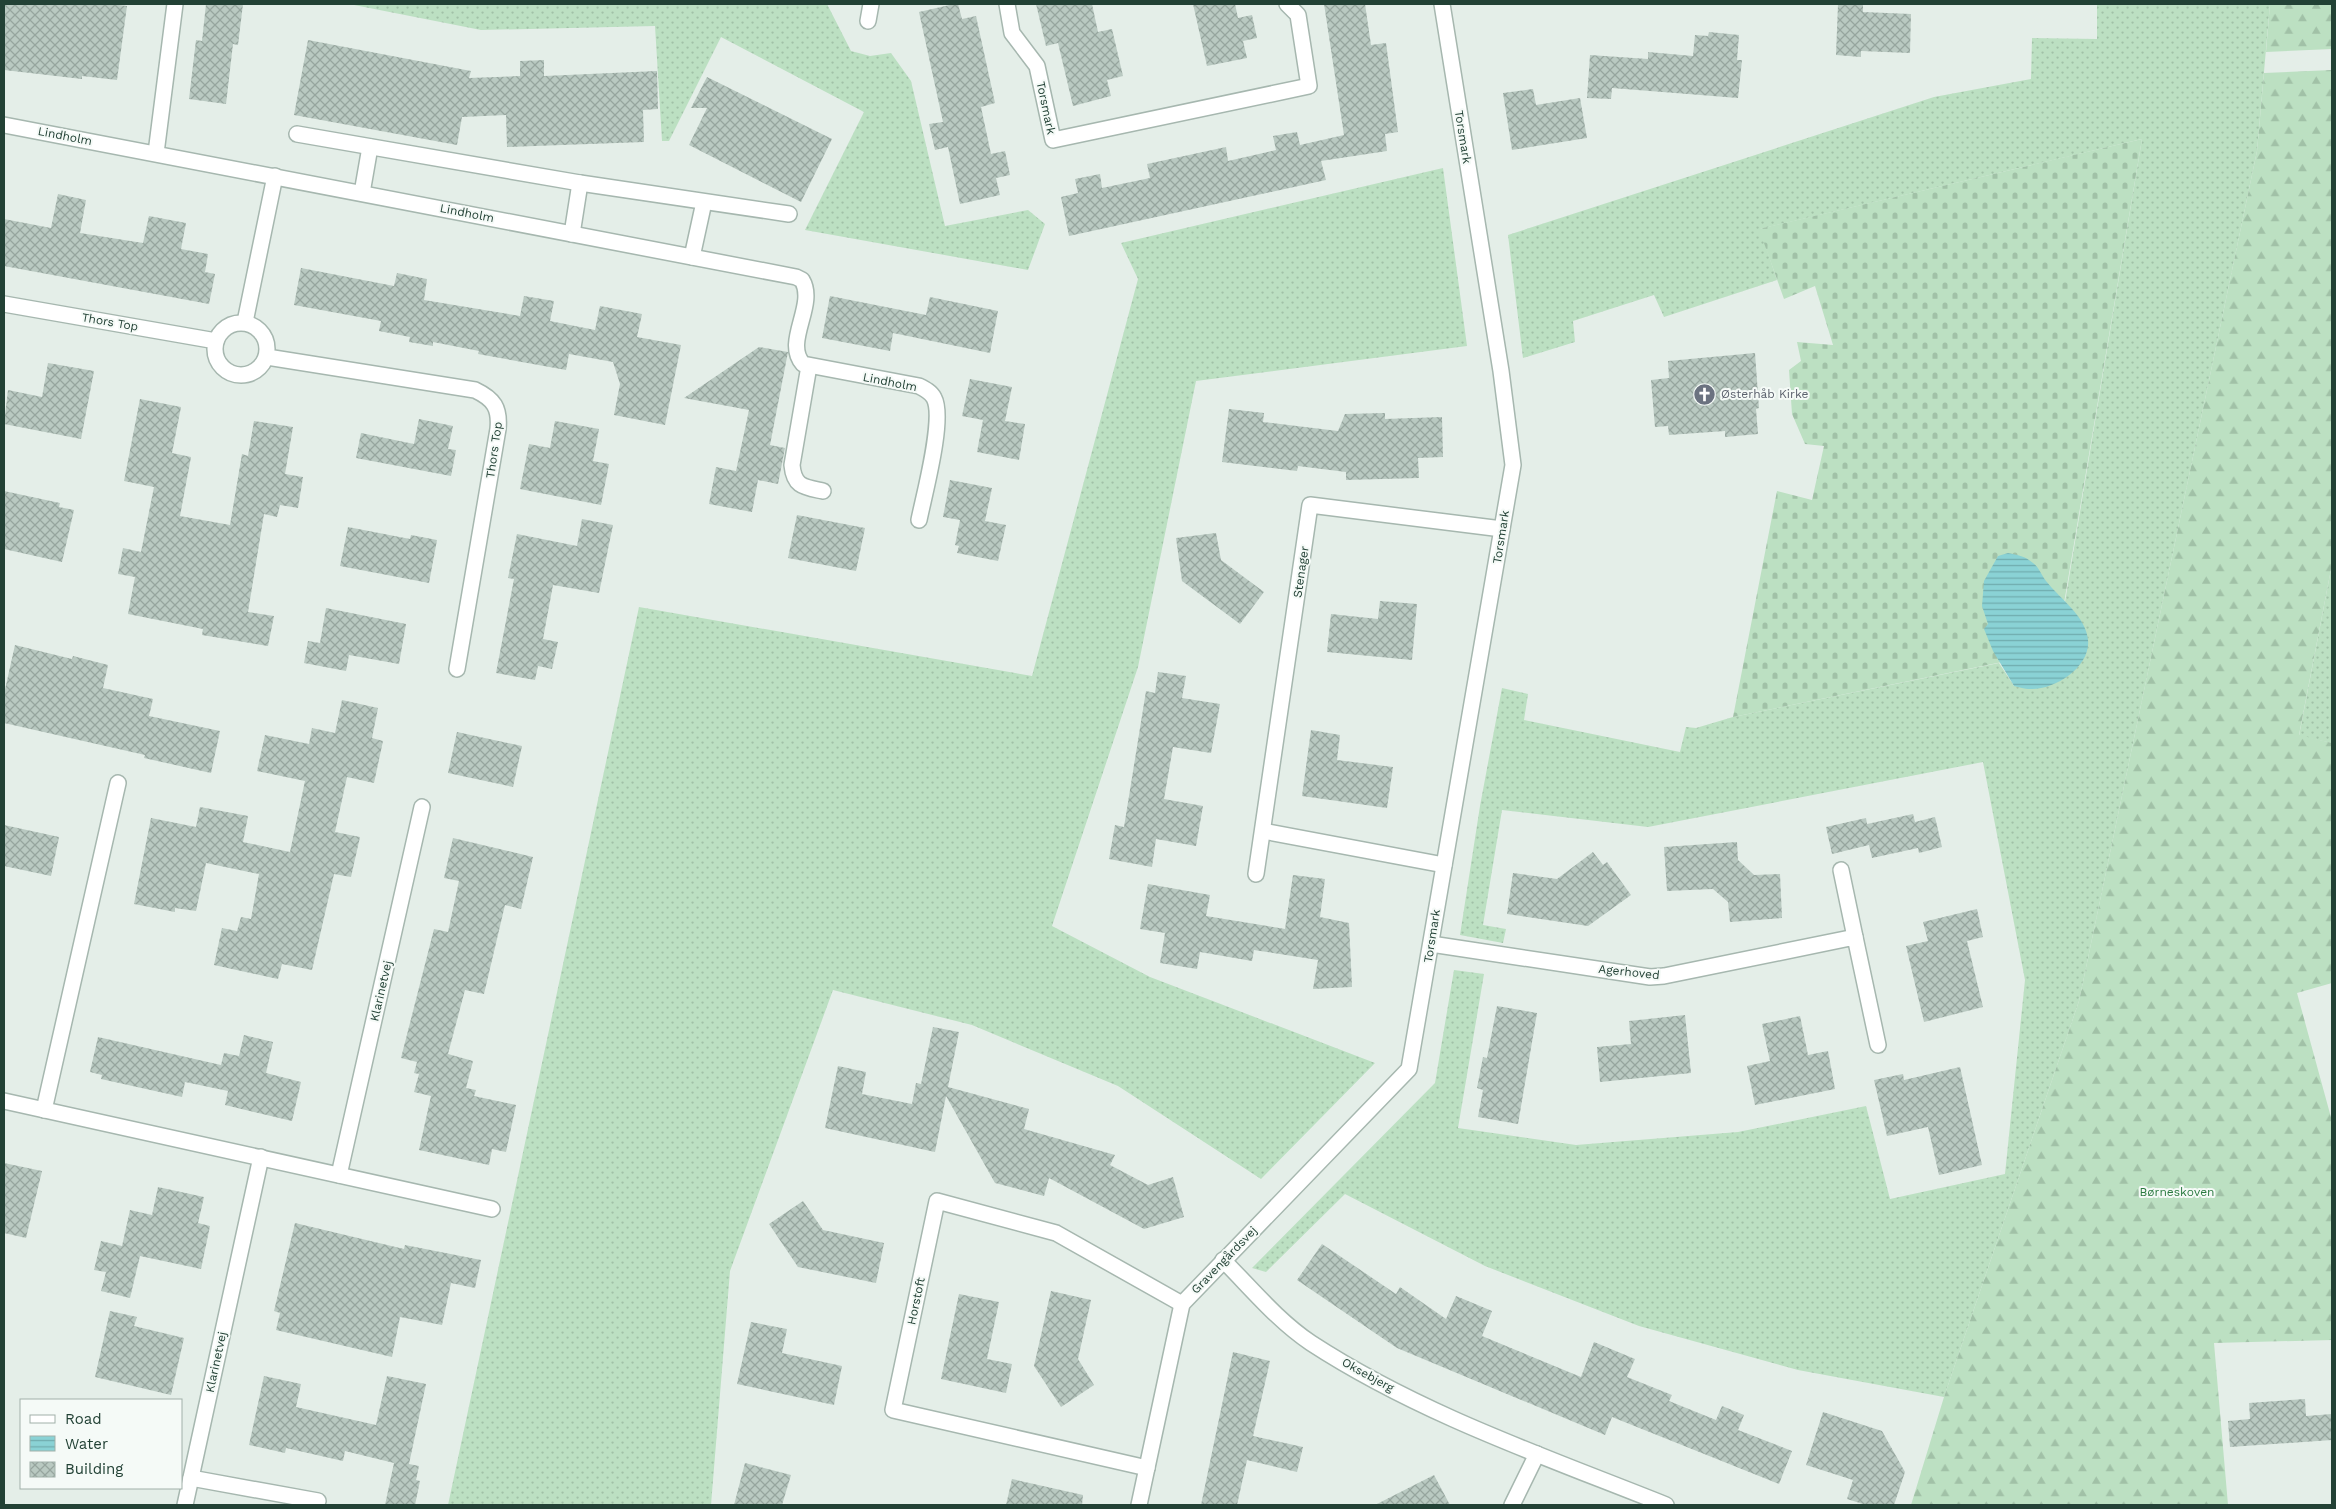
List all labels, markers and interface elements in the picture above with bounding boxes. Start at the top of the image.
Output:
street label: Torsmark [1034,80,1059,136]
street label: Torsmark [1452,109,1474,165]
street label: Lindholm [37,124,93,148]
street label: Lindholm [439,201,495,225]
street label: Thors Top [81,310,139,334]
street label: Lindholm [862,370,918,394]
church icon: Østerhåb Kirke [1693,382,1717,406]
place label: Østerhåb Kirke [1721,387,1809,401]
street label: Thors Top [483,421,505,479]
street label: Torsmark [1490,509,1512,565]
street label: Stenager [1290,545,1312,599]
street label: Torsmark [1421,908,1443,964]
street label: Klarinetvej [367,959,395,1023]
street label: Agerhoved [1598,962,1660,982]
park label: Børneskoven [2140,1185,2215,1199]
street label: Gravengårdsvej [1188,1223,1260,1297]
street label: Horstoft [904,1276,928,1326]
street label: Klarinetvej [203,1330,229,1394]
street label: Oksebjerg [1339,1355,1397,1395]
legend [20,1399,182,1489]
text: Road [65,1410,102,1428]
text: Water [65,1435,108,1453]
text: Building [65,1460,123,1478]

